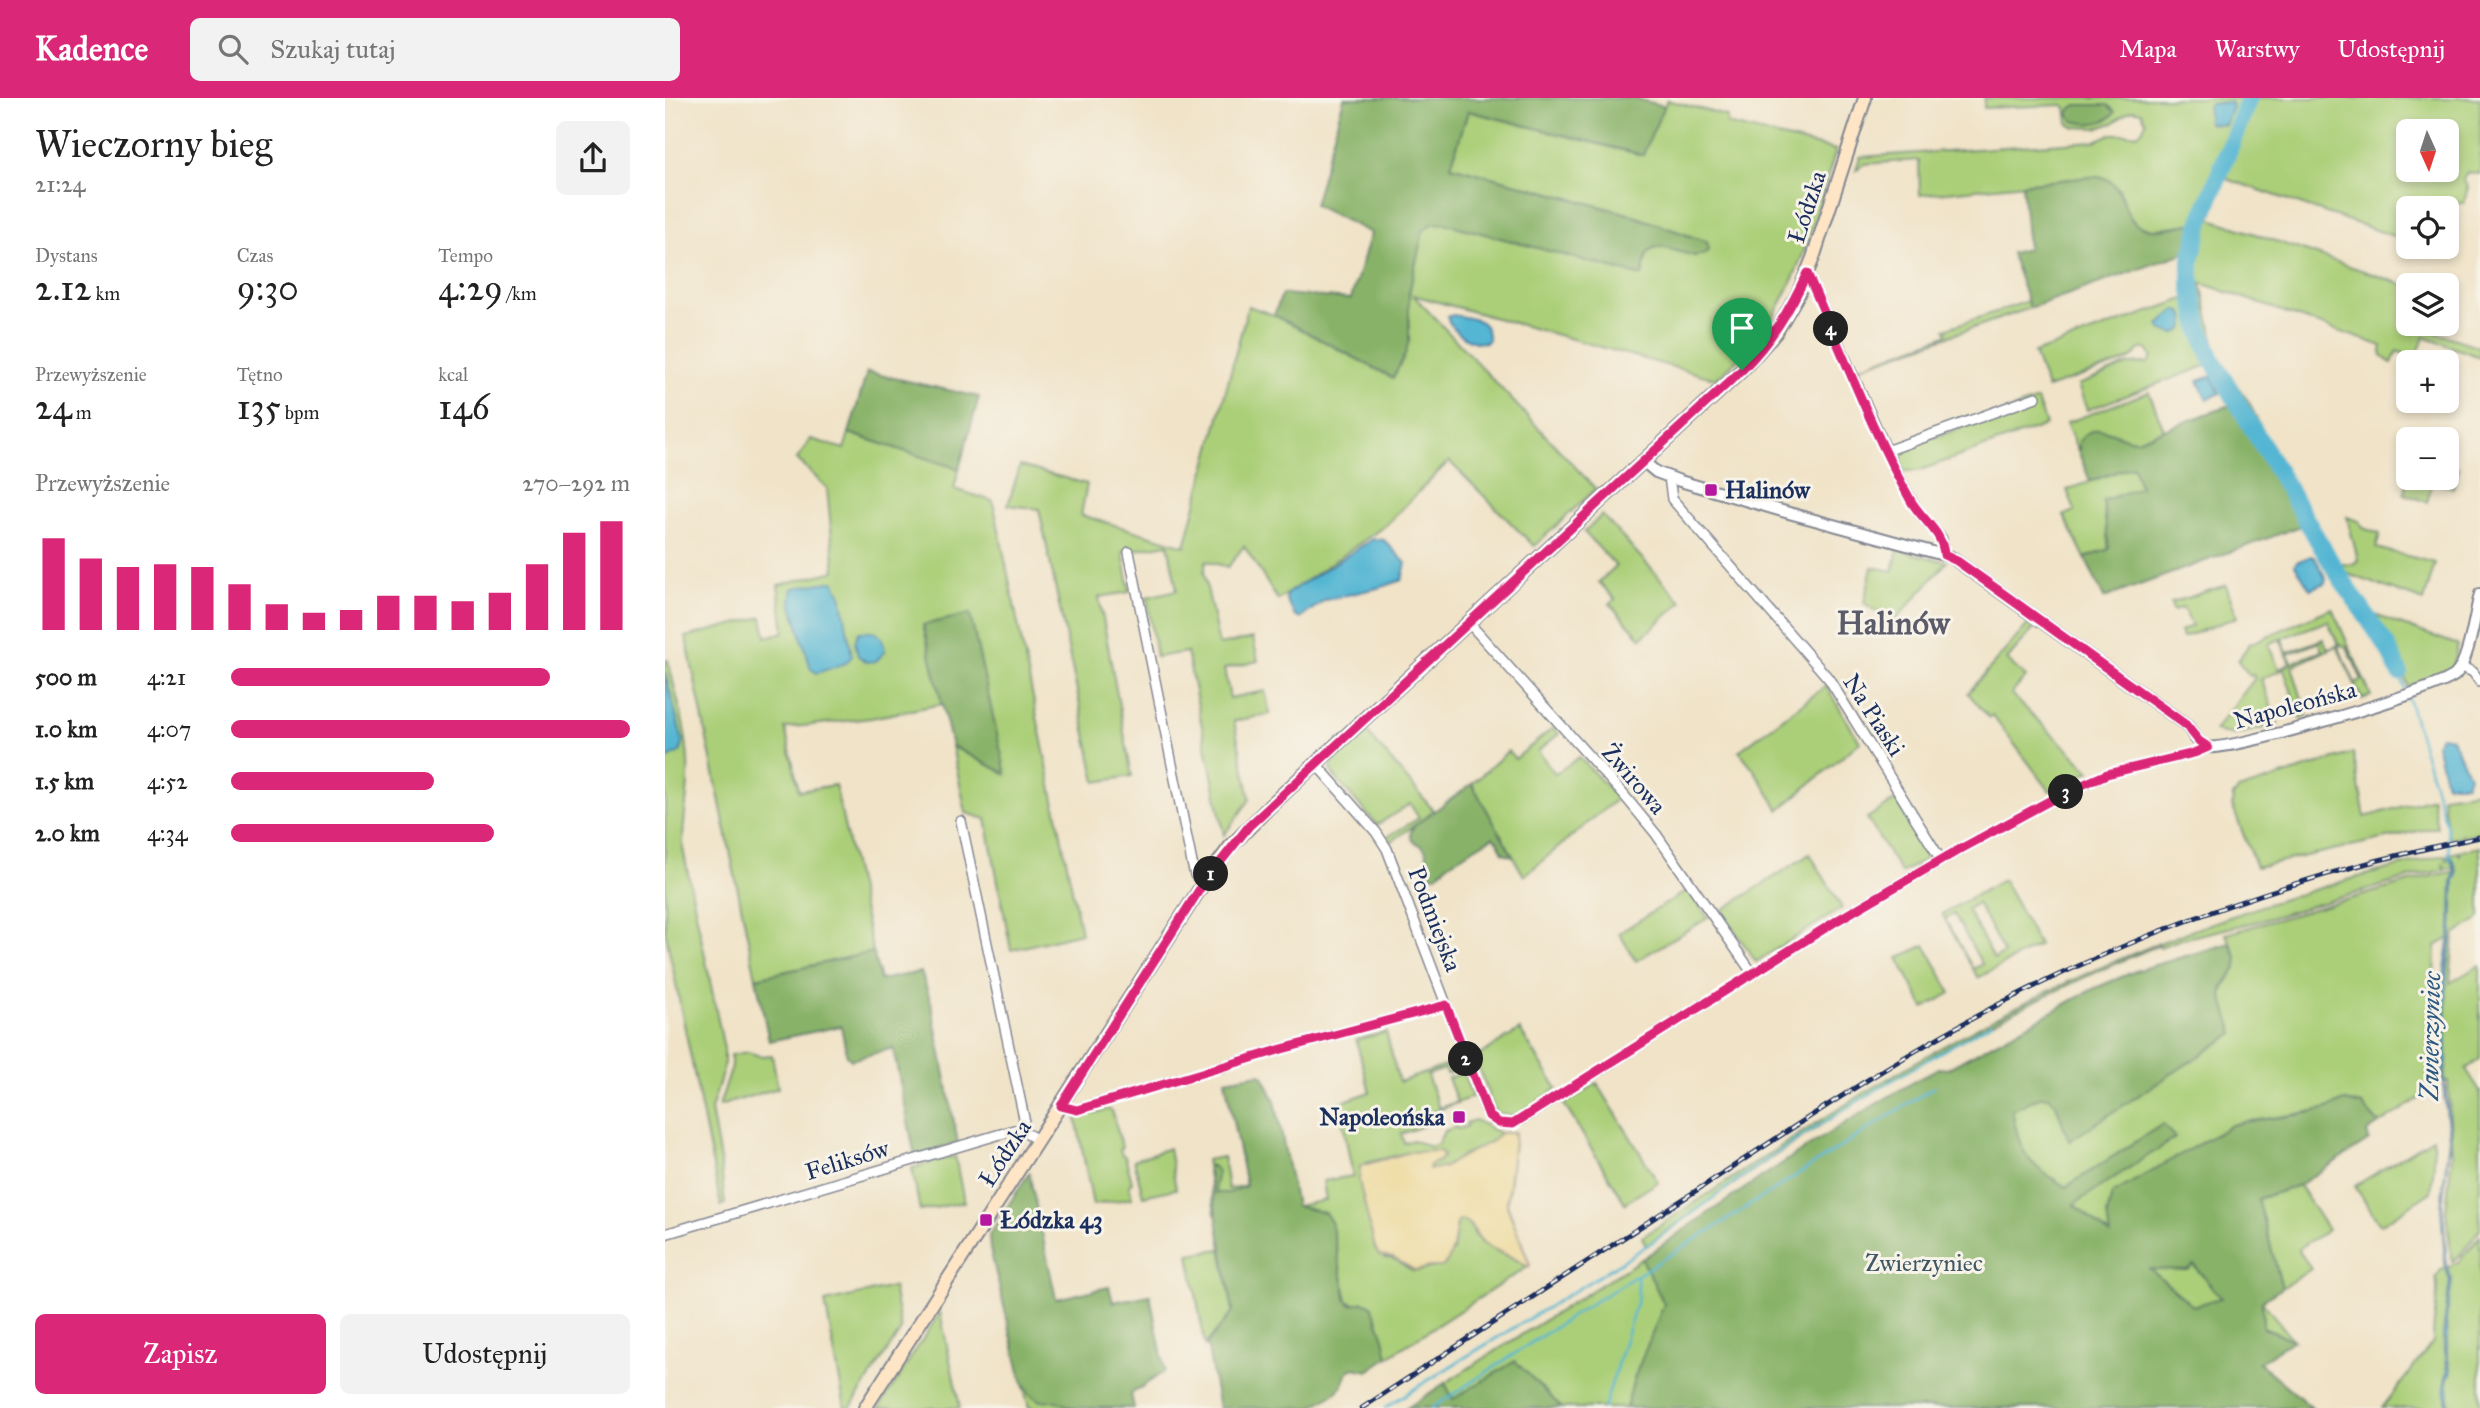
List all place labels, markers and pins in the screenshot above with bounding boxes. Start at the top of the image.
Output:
pin [1712,298,1772,370]
pin: 4 [1813,312,1849,346]
place label: Halinów [1725,475,1811,505]
marker: Halinów [1703,482,1719,498]
pin: 3 [2049,774,2083,810]
pin: 1 [1193,856,1229,892]
pin: 2 [1449,1042,1483,1076]
place label: Napoleońska [1319,1102,1446,1132]
marker: Napoleońska [1451,1109,1467,1125]
place label: Łódzka 43 [1000,1205,1103,1235]
marker: Łódzka 43 [978,1212,994,1228]

